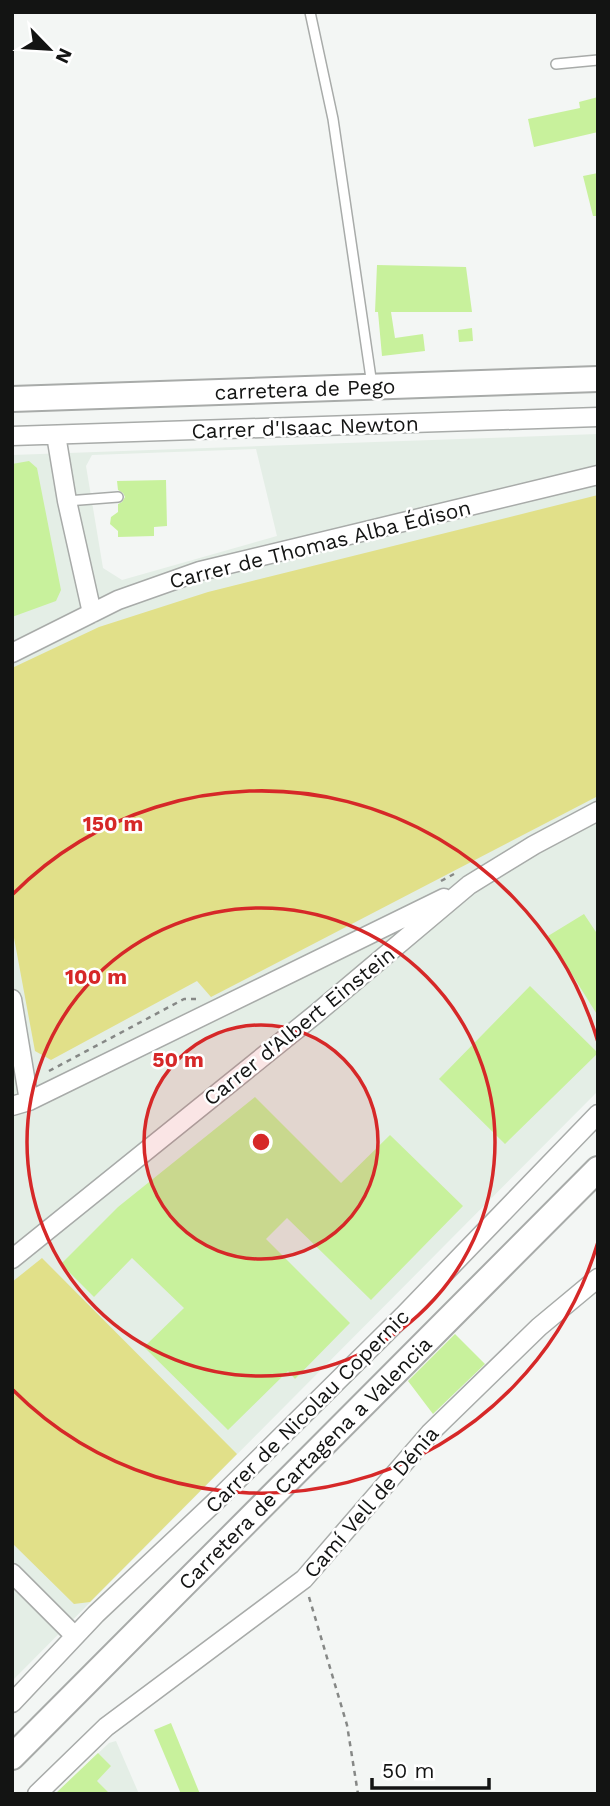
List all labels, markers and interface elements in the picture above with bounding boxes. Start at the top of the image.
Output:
north arrow [14,14,84,84]
text: N [51,45,77,67]
street label: carretera de Pego [214,373,396,405]
street label: Carrer d'Isaac Newton [191,411,419,443]
street label: Carrer de Thomas Alba Édison [167,494,473,594]
text: 150 m [83,811,143,836]
street label: Carrer d'Albert Einstein [198,941,400,1111]
text: 100 m [65,964,127,989]
text: 50 m [152,1047,204,1072]
centre of rings [249,1130,273,1154]
street label: Carrer de Nicolau Copernic [200,1304,414,1518]
street label: Carretera de Cartagena a Valencia [173,1331,437,1595]
street label: Camí Vell de Dénia [298,1421,444,1583]
scale bar [372,1746,489,1790]
text: 50 m [382,1758,434,1783]

